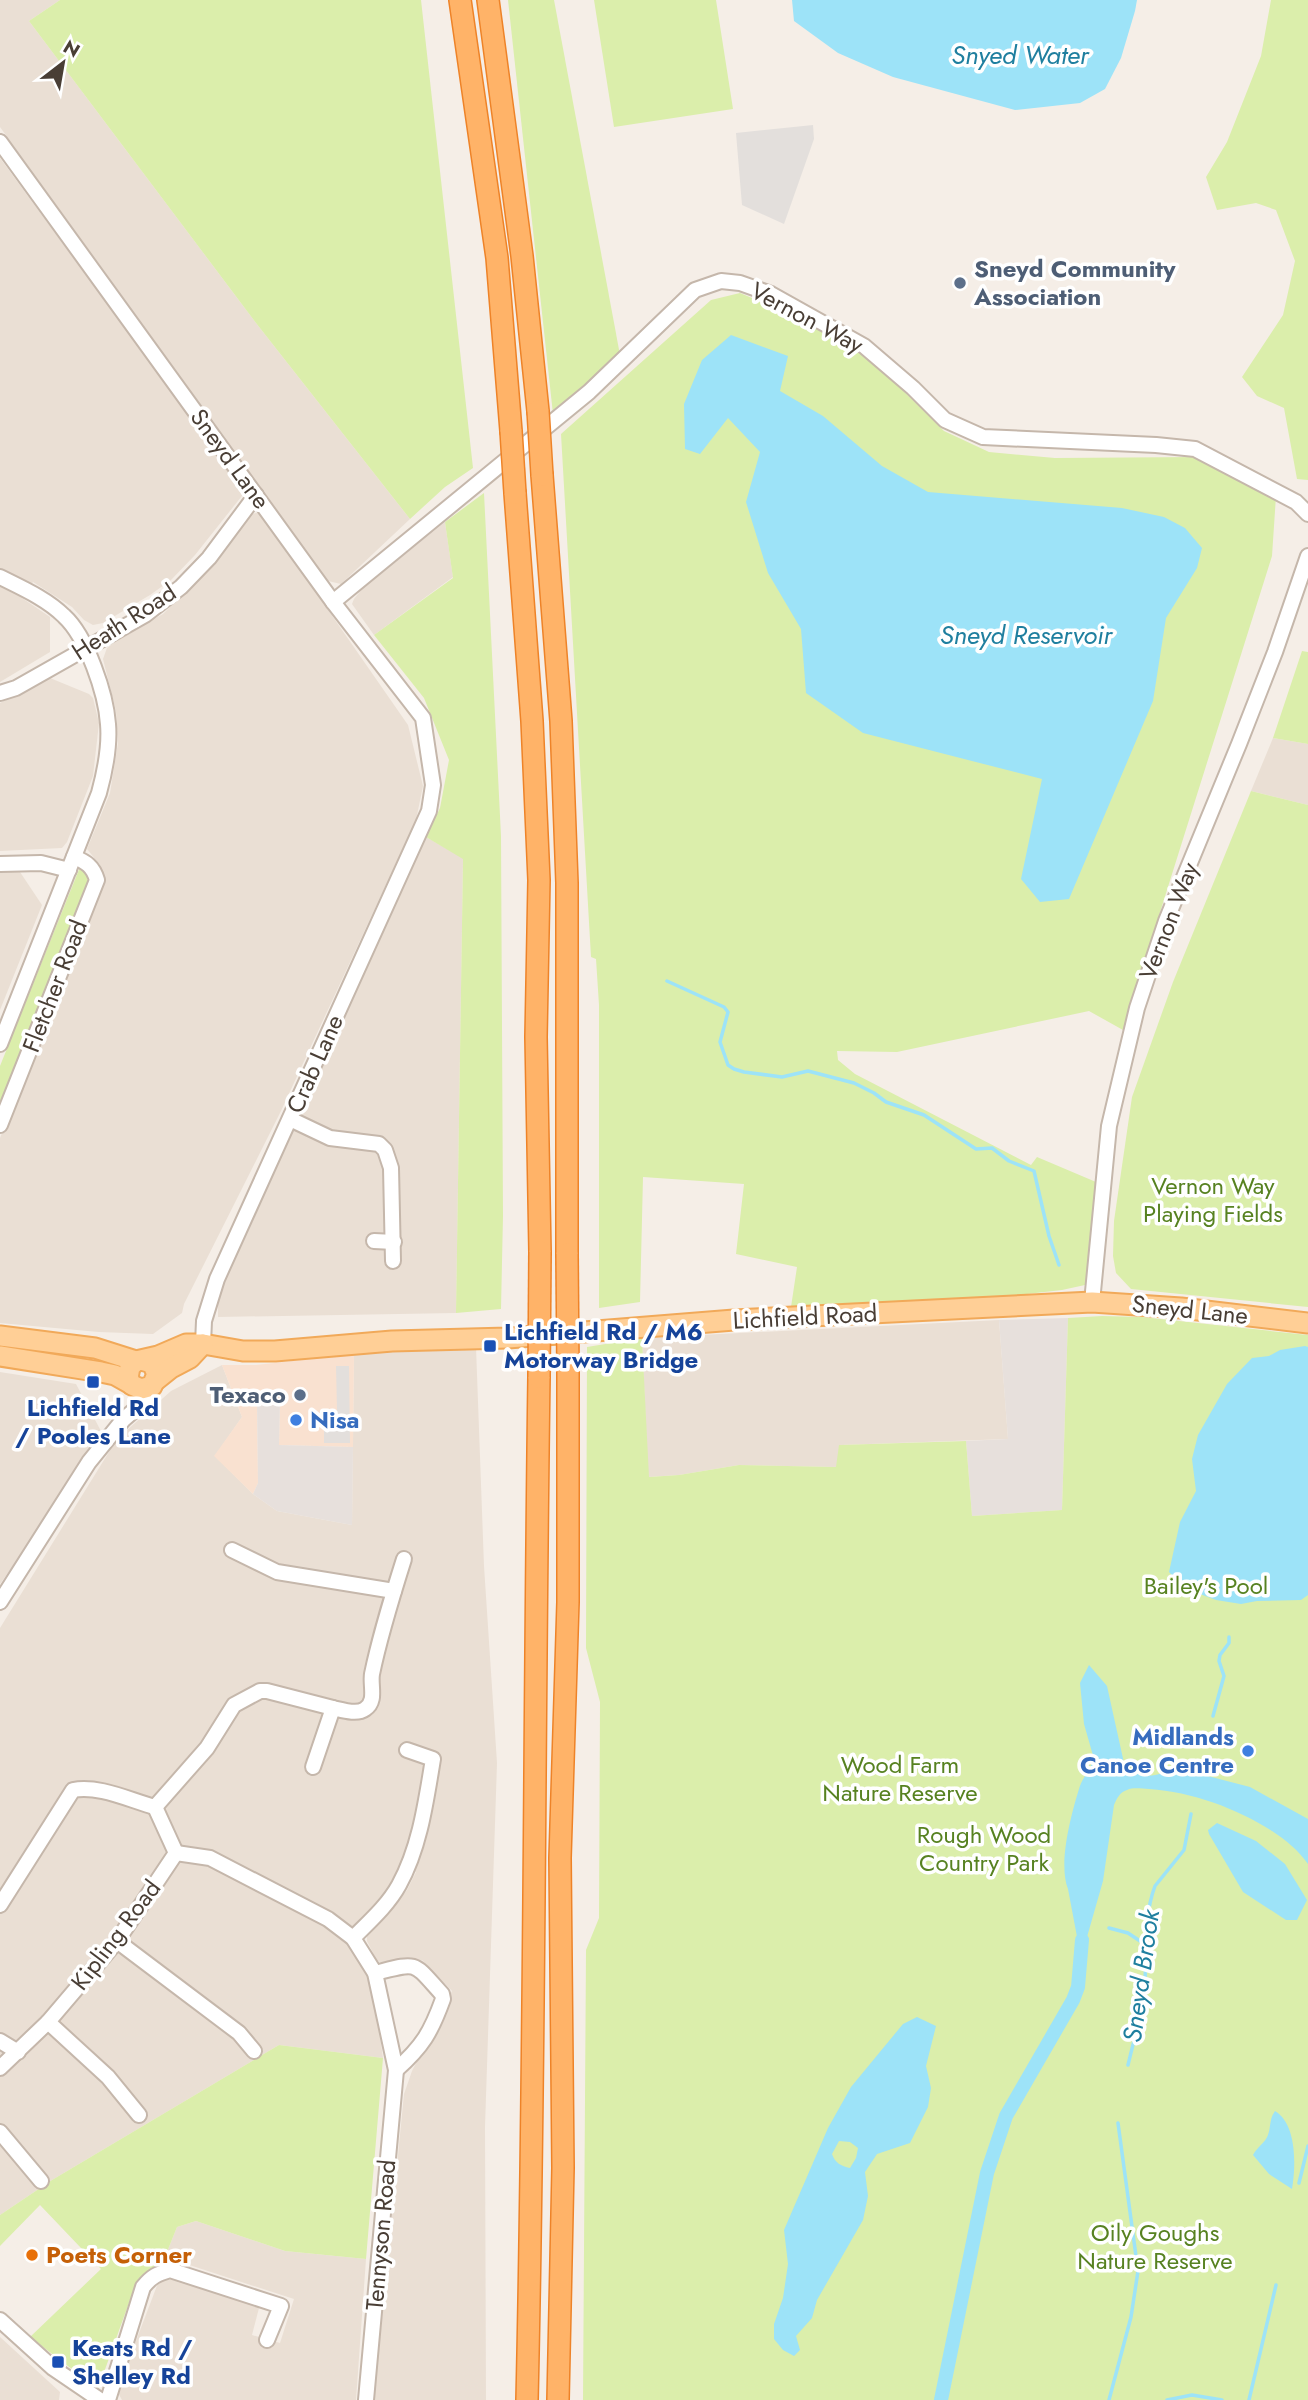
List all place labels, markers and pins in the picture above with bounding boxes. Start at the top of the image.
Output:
place label: Sneyd Community Association [973,251,1176,314]
marker: Sneyd Community Association [952,275,968,291]
place label: Lichfield Rd / M6 Motorway Bridge [504,1314,703,1377]
marker: Lichfield Rd / M6 Motorway Bridge [482,1338,498,1354]
marker: Lichfield Rd / Pooles Lane [85,1374,101,1390]
place label: Texaco [210,1377,286,1412]
marker: Texaco [292,1387,308,1403]
place label: Lichfield Rd / Pooles Lane [15,1390,171,1453]
place label: Nisa [310,1402,360,1437]
marker: Nisa [288,1412,304,1428]
place label: Midlands Canoe Centre [1080,1719,1234,1782]
marker: Midlands Canoe Centre [1240,1743,1256,1759]
place label: Poets Corner [46,2237,192,2272]
marker: Poets Corner [24,2247,40,2263]
place label: Keats Rd / Shelley Rd [72,2330,193,2393]
marker: Keats Rd / Shelley Rd [50,2354,66,2370]

